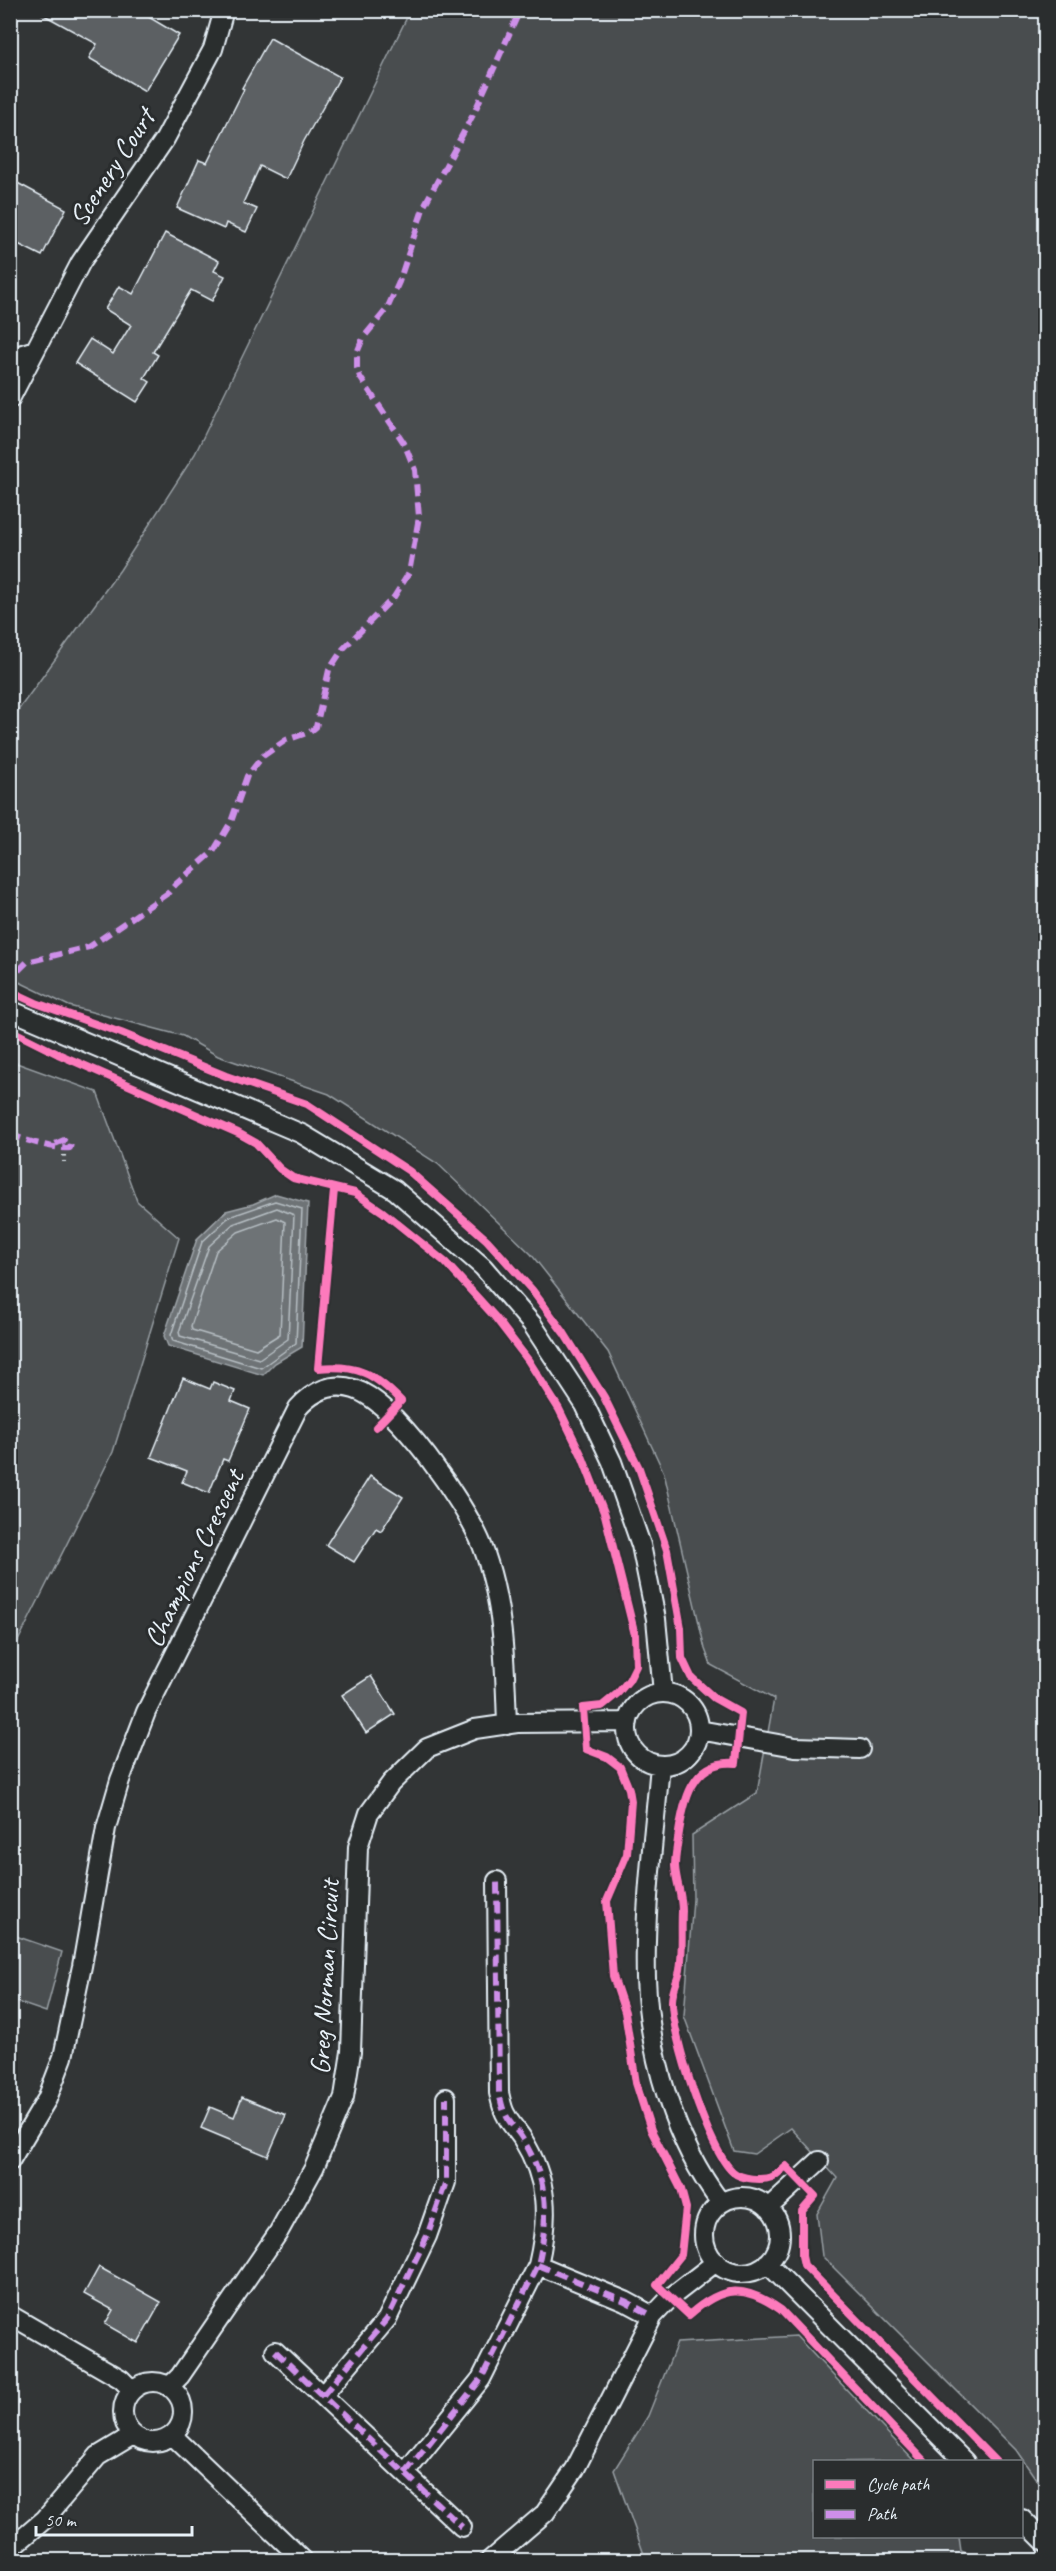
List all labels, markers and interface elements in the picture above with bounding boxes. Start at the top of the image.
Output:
street label: Scenery Court [61,99,164,233]
street label: Champions Crescent [135,1461,253,1653]
street label: Greg Norman Circuit [302,1876,347,2075]
legend [813,2460,1023,2538]
text: Cycle path [867,2473,930,2495]
scale bar [36,2499,192,2537]
text: Path [867,2503,897,2525]
text: 50 m [45,2509,78,2531]

